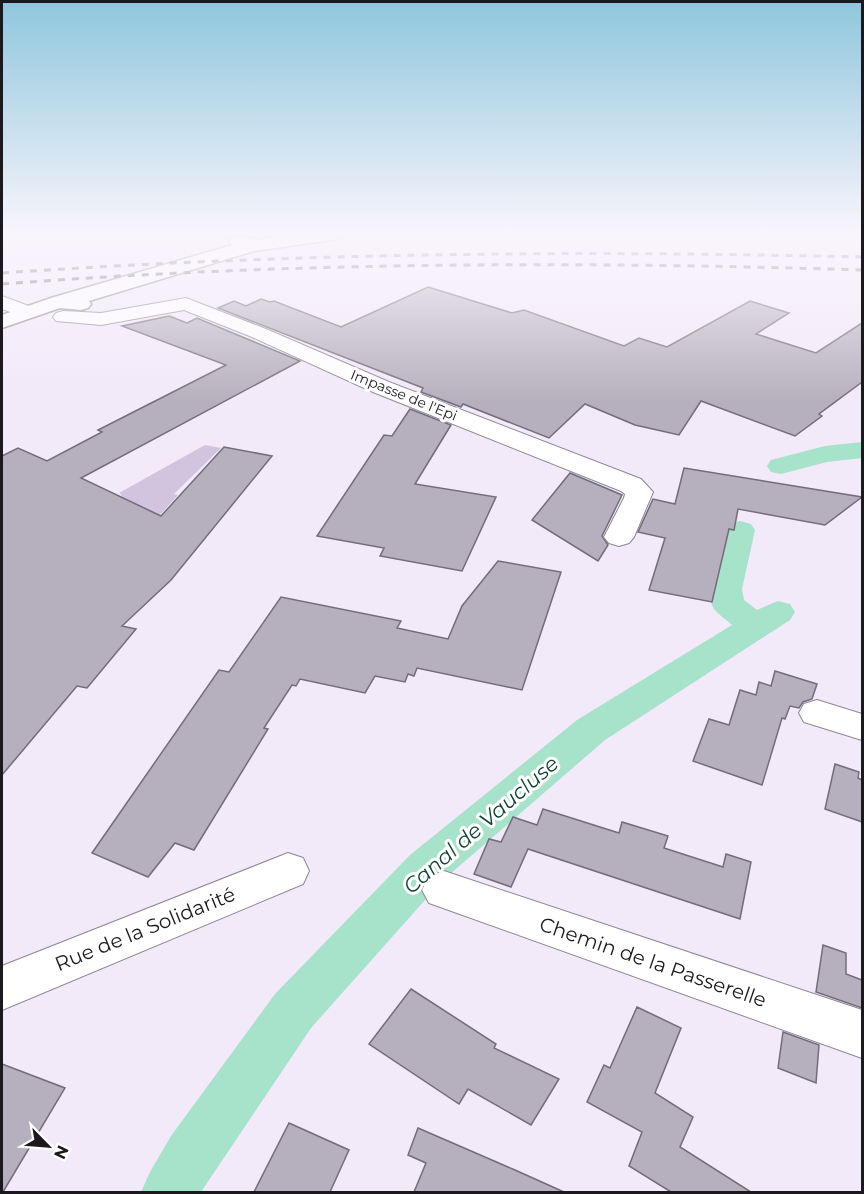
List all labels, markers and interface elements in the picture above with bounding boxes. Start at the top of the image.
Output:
street label: Impasse de l'Epi [348,365,460,425]
water label: Canal de Vaucluse [398,751,563,899]
street label: Rue de la Solidarité [51,882,239,976]
street label: Chemin de la Passerelle [536,912,770,1012]
north arrow [18,1116,78,1176]
text: N [50,1142,72,1162]

